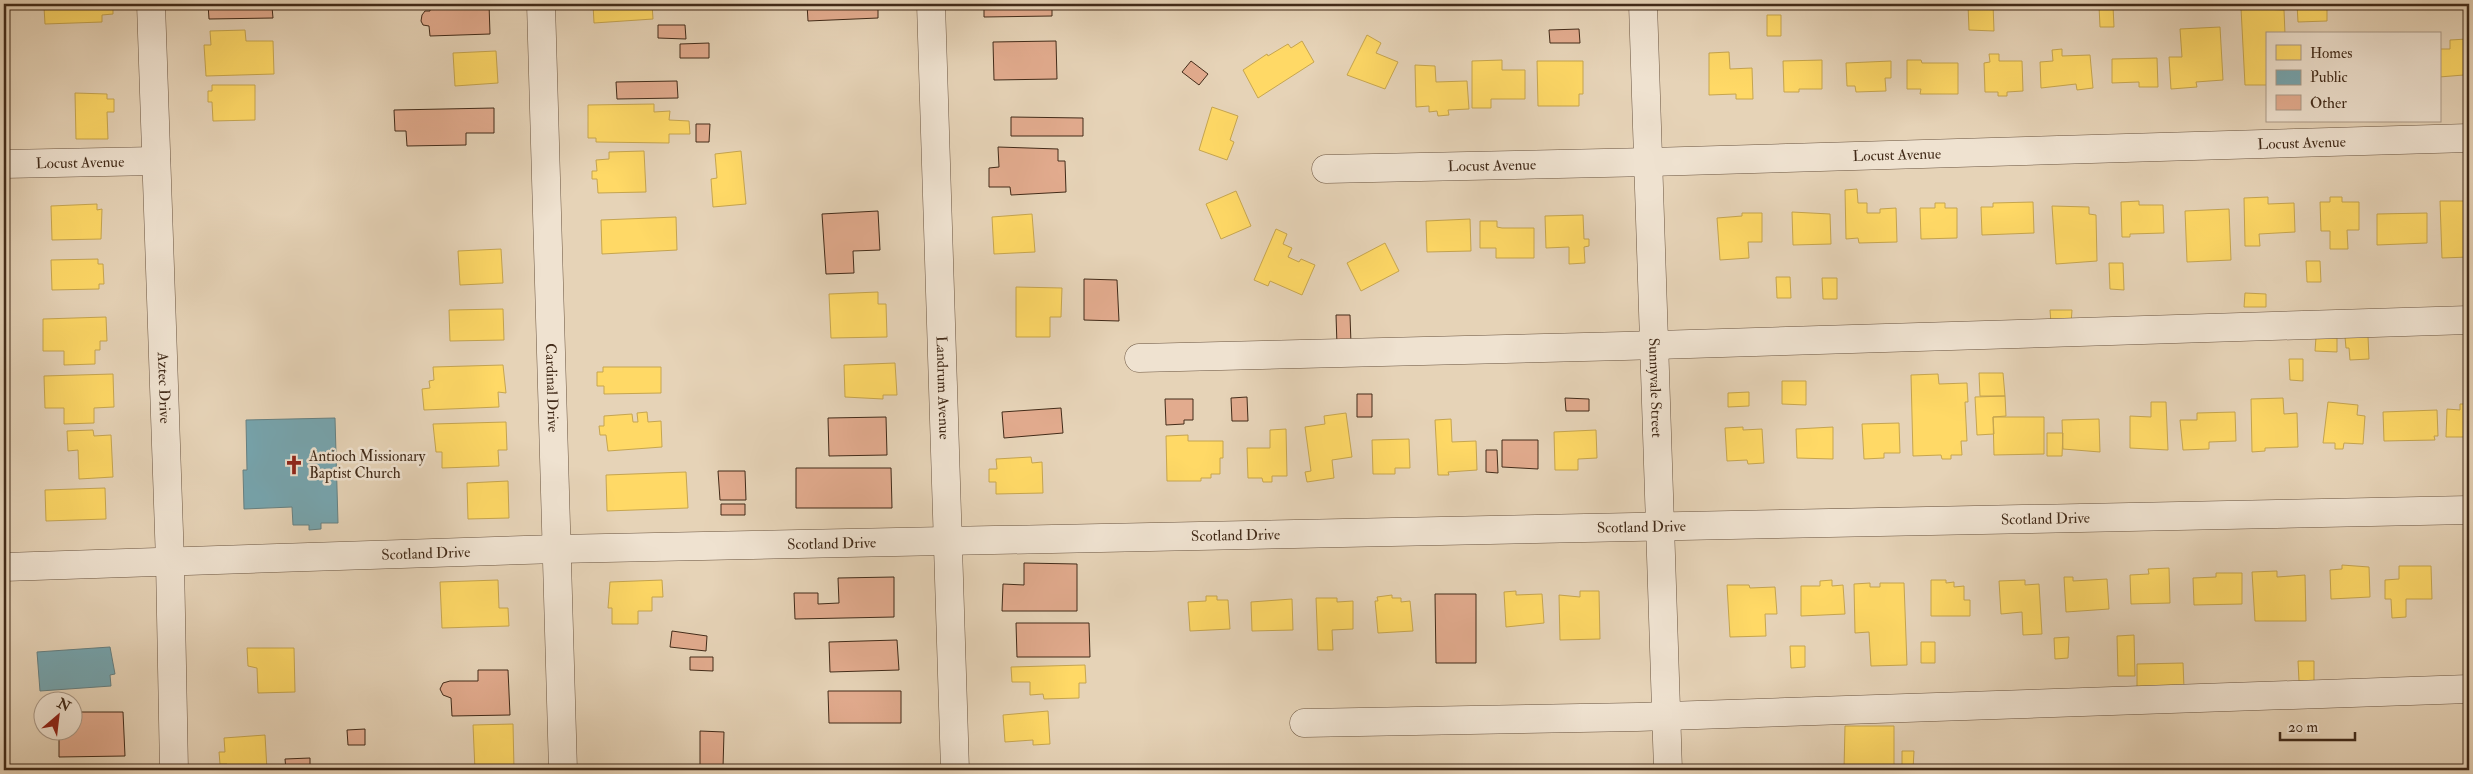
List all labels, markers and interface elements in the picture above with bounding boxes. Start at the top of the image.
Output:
legend [2266,32,2440,122]
text: Homes [2310,44,2352,63]
text: Public [2310,68,2348,87]
text: Other [2310,94,2347,113]
street label: Locust Avenue [2257,132,2346,154]
street label: Locust Avenue [1852,144,1941,166]
street label: Locust Avenue [35,152,125,173]
street label: Locust Avenue [1447,155,1536,176]
street label: Landrum Avenue [932,336,954,440]
street label: Sunnyvale Street [1644,338,1667,438]
street label: Cardinal Drive [541,343,563,433]
street label: Aztec Drive [153,351,175,424]
place label: Antioch Missionary Baptist Church [308,447,426,484]
church icon: Antioch Missionary Baptist Church [283,454,305,476]
street label: Scotland Drive [2001,508,2090,529]
street label: Scotland Drive [1597,516,1686,537]
street label: Scotland Drive [1191,525,1280,546]
street label: Scotland Drive [787,533,876,554]
street label: Scotland Drive [381,542,471,564]
north arrow [32,692,82,742]
text: N [53,694,74,716]
scale bar [2280,709,2356,741]
text: 20 m [2288,718,2318,737]

